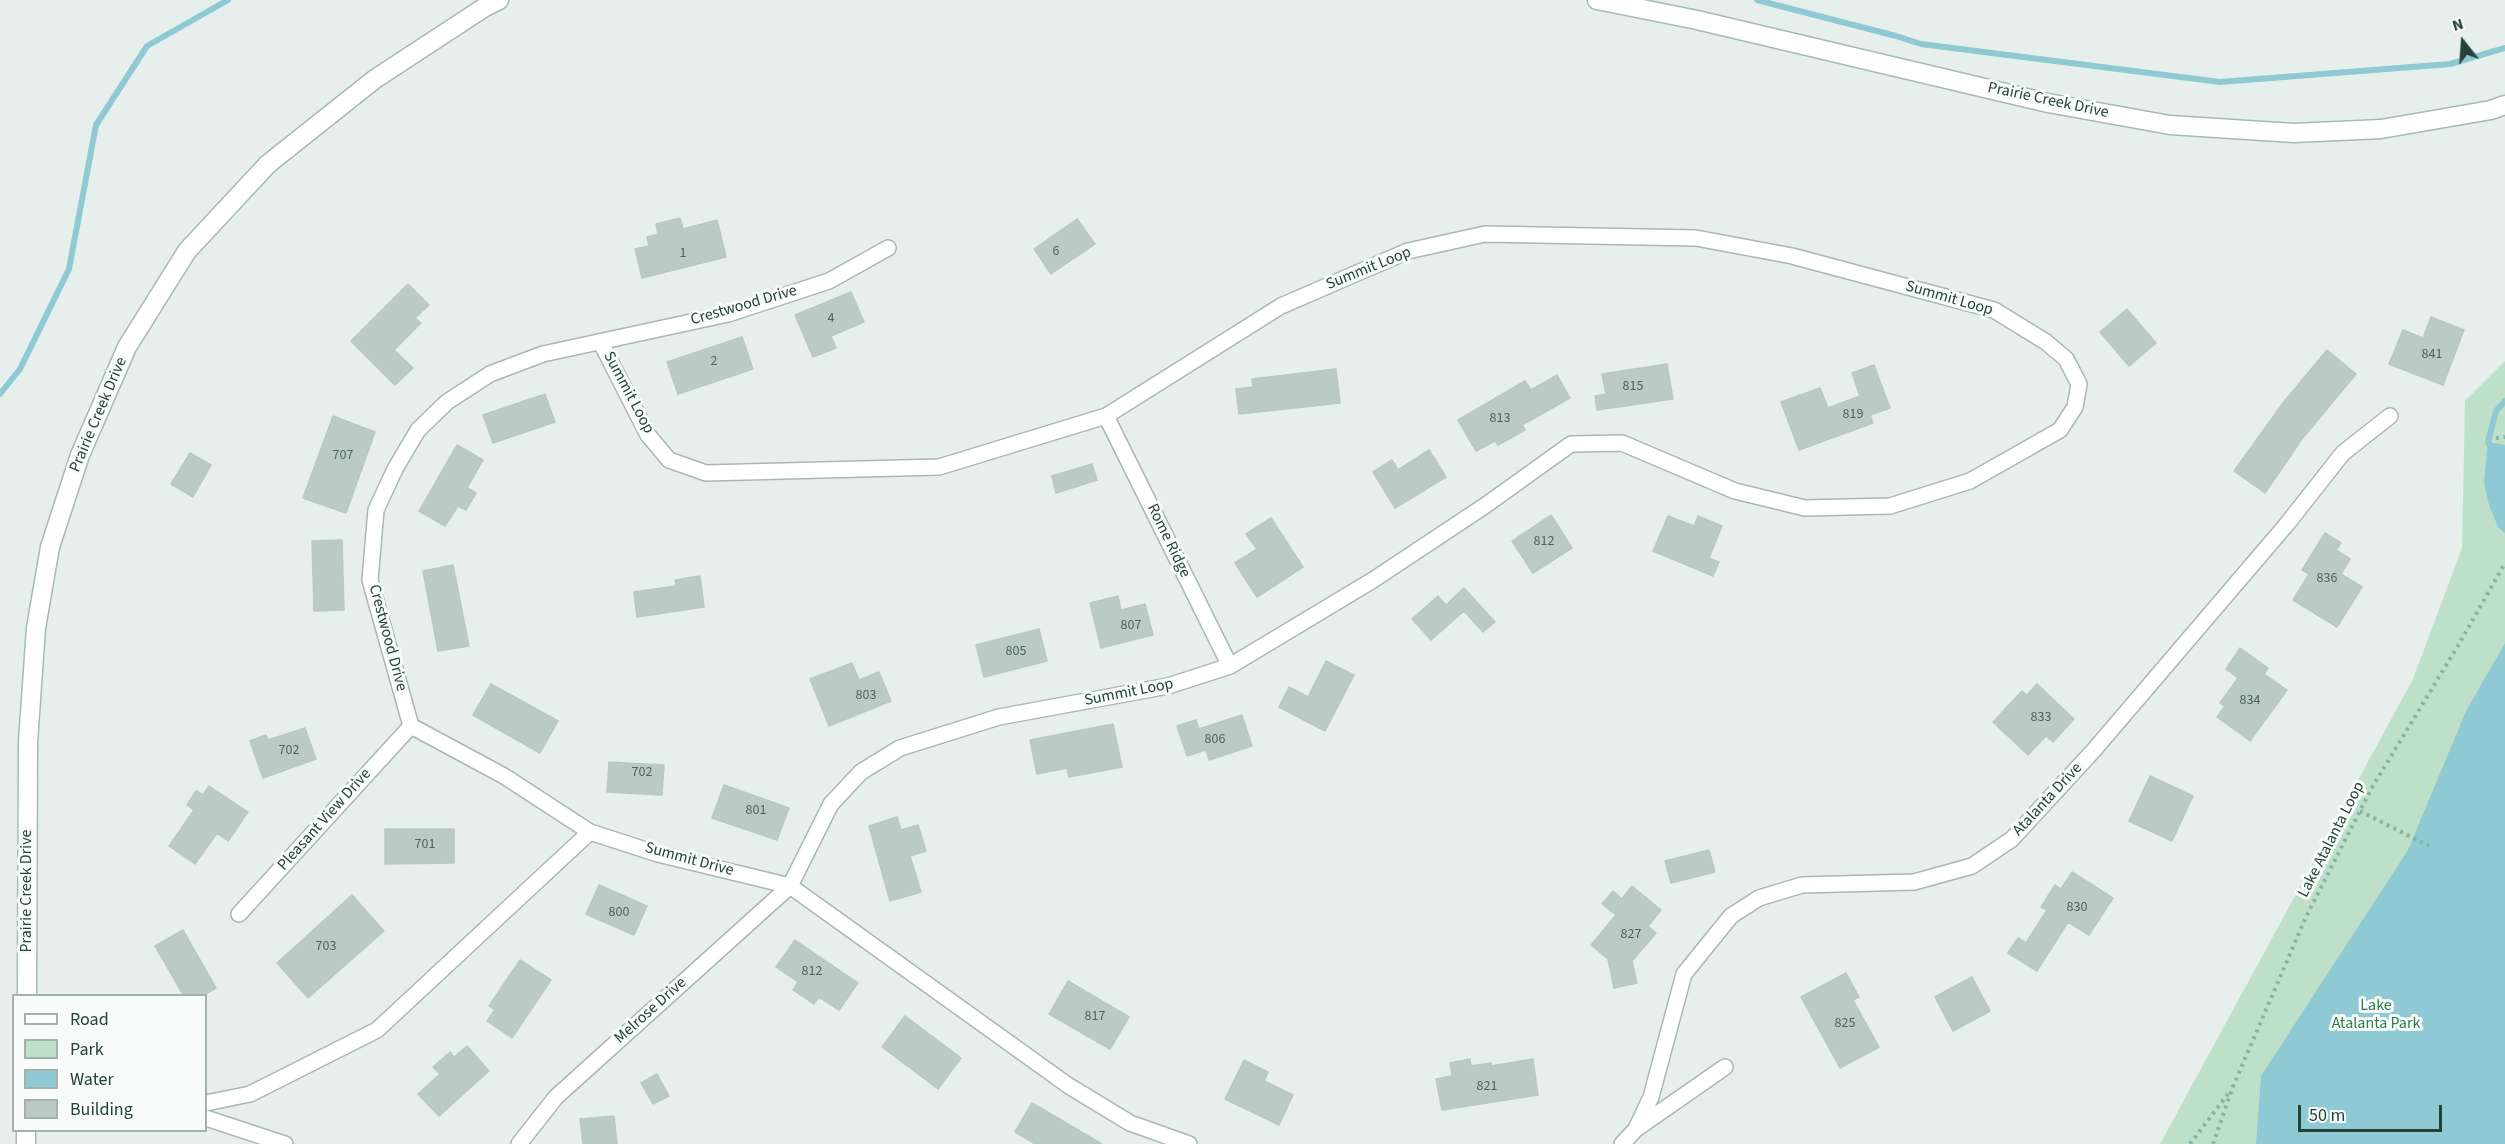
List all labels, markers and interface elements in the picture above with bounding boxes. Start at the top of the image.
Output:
north arrow [2433,12,2493,72]
text: N [2449,13,2466,37]
street label: Prairie Creek Drive [1986,79,2110,123]
street label: Summit Loop [1324,243,1414,295]
house number: 6 [1053,244,1059,260]
house number: 1 [680,246,686,262]
street label: Summit Loop [1903,277,1995,321]
street label: Crestwood Drive [689,282,799,330]
house number: 4 [828,311,834,327]
house number: 841 [2422,347,2442,363]
street label: Summit Loop [598,349,658,437]
house number: 2 [711,354,717,370]
street label: Prairie Creek Drive [66,355,132,475]
house number: 815 [1623,379,1643,395]
house number: 819 [1843,407,1863,423]
house number: 813 [1490,411,1510,427]
house number: 707 [333,448,353,464]
street label: Rome Ridge [1142,501,1194,581]
house number: 812 [1534,534,1554,550]
house number: 836 [2317,571,2337,587]
street label: Crestwood Drive [364,582,410,694]
house number: 807 [1121,618,1141,634]
house number: 805 [1006,644,1026,660]
street label: Summit Loop [1083,675,1175,711]
house number: 803 [856,688,876,704]
house number: 834 [2240,693,2260,709]
house number: 833 [2031,710,2051,726]
house number: 806 [1205,732,1225,748]
house number: 702 [279,743,299,759]
street label: Atalanta Drive [2009,759,2087,841]
street label: Pleasant View Drive [274,765,376,875]
house number: 702 [632,765,652,781]
street label: Lake Atalanta Loop [2295,779,2369,901]
house number: 801 [746,803,766,819]
street label: Prairie Creek Drive [17,829,37,953]
house number: 701 [415,837,435,853]
street label: Summit Drive [643,839,735,881]
house number: 830 [2067,900,2087,916]
house number: 800 [609,905,629,921]
house number: 827 [1621,927,1641,943]
house number: 703 [316,939,336,955]
house number: 812 [802,964,822,980]
street label: Melrose Drive [611,974,691,1048]
legend [12,994,207,1132]
park label: Lake Atalanta Park [2332,996,2420,1034]
text: Road [70,1007,109,1032]
house number: 817 [1085,1009,1105,1025]
house number: 825 [1835,1016,1855,1032]
text: Park [70,1037,104,1062]
text: Water [70,1067,114,1092]
house number: 821 [1477,1079,1497,1095]
scale bar [2301,1093,2445,1131]
text: Building [70,1097,133,1122]
text: 50 m [2309,1103,2345,1128]

